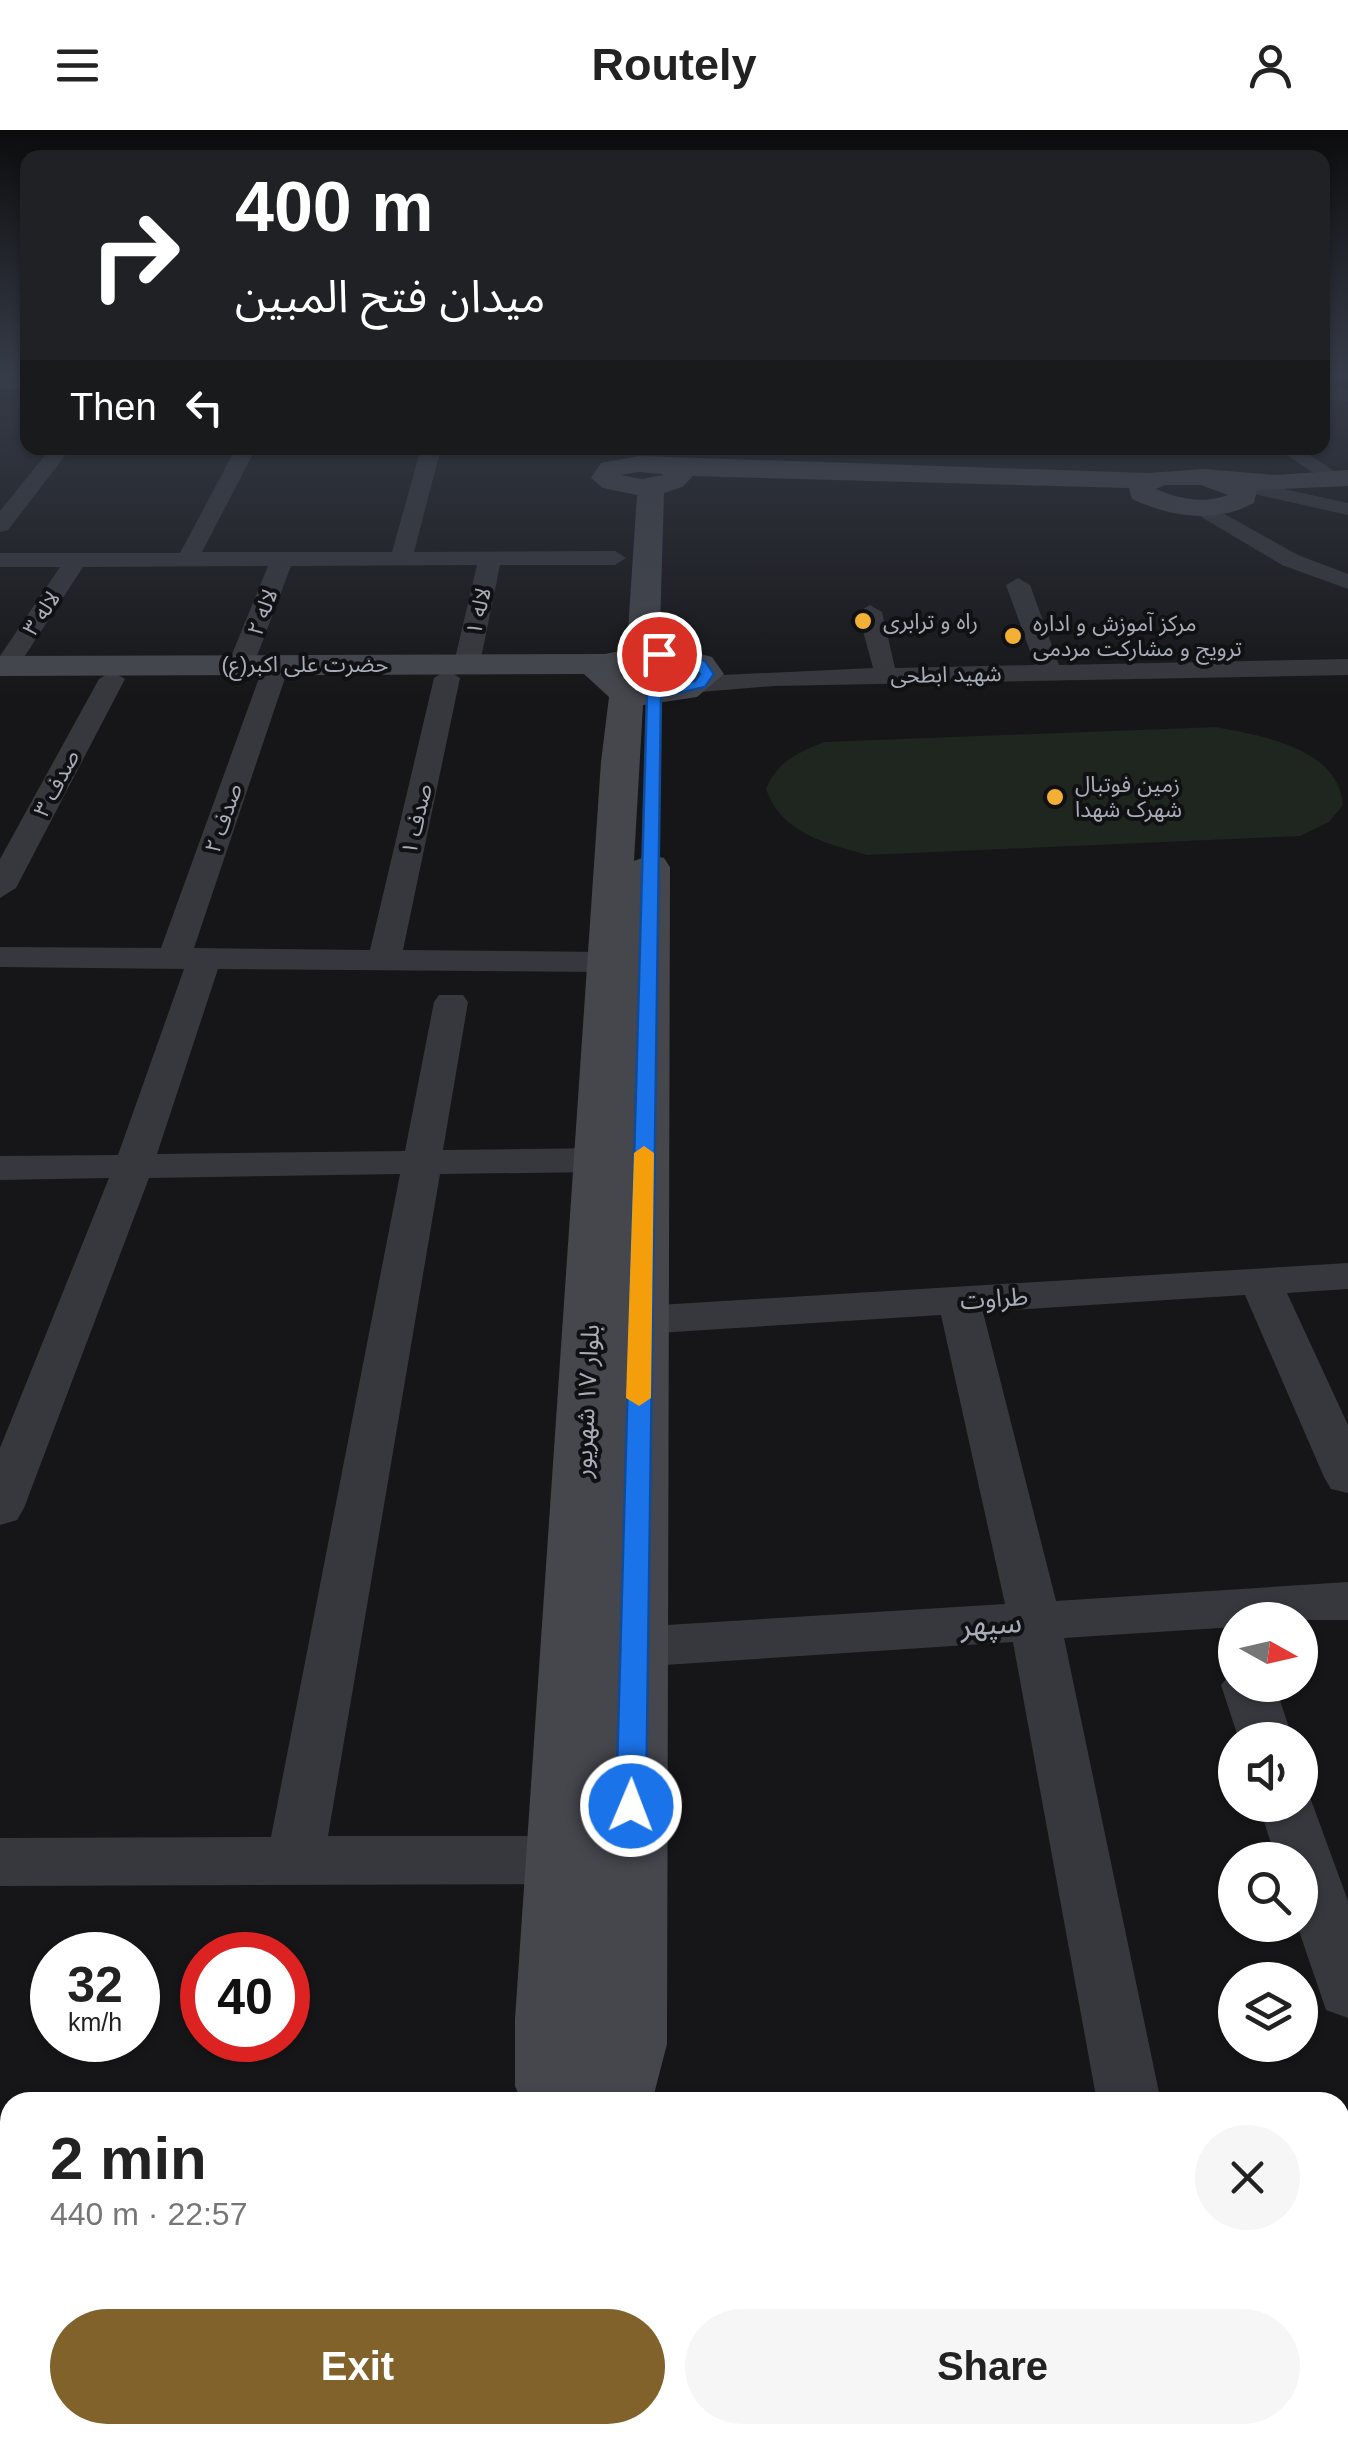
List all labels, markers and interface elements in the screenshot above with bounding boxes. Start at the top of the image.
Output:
icon: menu [50,38,105,93]
icon: person [1243,38,1298,93]
text: Routely [591,39,757,90]
text: 400 m [235,168,433,246]
icon: right [70,190,200,320]
text: میدان فتح المبین [235,271,546,322]
icon: left [177,380,232,435]
text: Then [70,386,157,428]
street label: لاله ۲ [242,585,283,639]
street label: لاله ۱ [461,585,496,637]
street label: لاله ۳ [18,586,65,640]
place label: راه و ترابری [883,609,978,635]
marker: راه و ترابری [852,610,874,632]
place label: مرکز آموزش و اداره ترویج و مشارکت مردمی [1033,611,1242,665]
pin [617,612,702,697]
marker: مرکز آموزش و اداره ترویج و مشارکت مردمی [1002,625,1024,647]
icon: arrive [632,627,687,682]
street label: حضرت علی اکبر(ع) [222,652,388,681]
street label: شهید ابطحی [890,661,1002,688]
street label: صدف ۳ [29,746,84,821]
place label: زمین فوتبال شهرک شهدا [1075,772,1182,822]
street label: صدف ۲ [200,780,247,856]
street label: صدف ۱ [396,781,437,857]
marker: زمین فوتبال شهرک شهدا [1044,786,1066,808]
street label: طراوت [959,1282,1029,1315]
street label: بلوار ۱۷ شهریور [568,1324,605,1479]
north arrow [1218,1602,1318,1702]
map controls [1218,1602,1318,2062]
street label: سپهر [958,1605,1023,1645]
button: sound [1218,1722,1318,1822]
position arrow [579,1754,683,1858]
button: search [1218,1842,1318,1942]
speed limit sign: 40 [180,1932,310,2062]
text: 32 [67,1957,123,2013]
button: layers [1218,1962,1318,2062]
text: km/h [68,2008,122,2036]
text: 2 min [50,2125,207,2192]
button: close [1195,2125,1300,2230]
text: 440 m · 22:57 [50,2196,247,2232]
button: Exit [50,2309,665,2424]
button: Share [685,2309,1300,2424]

